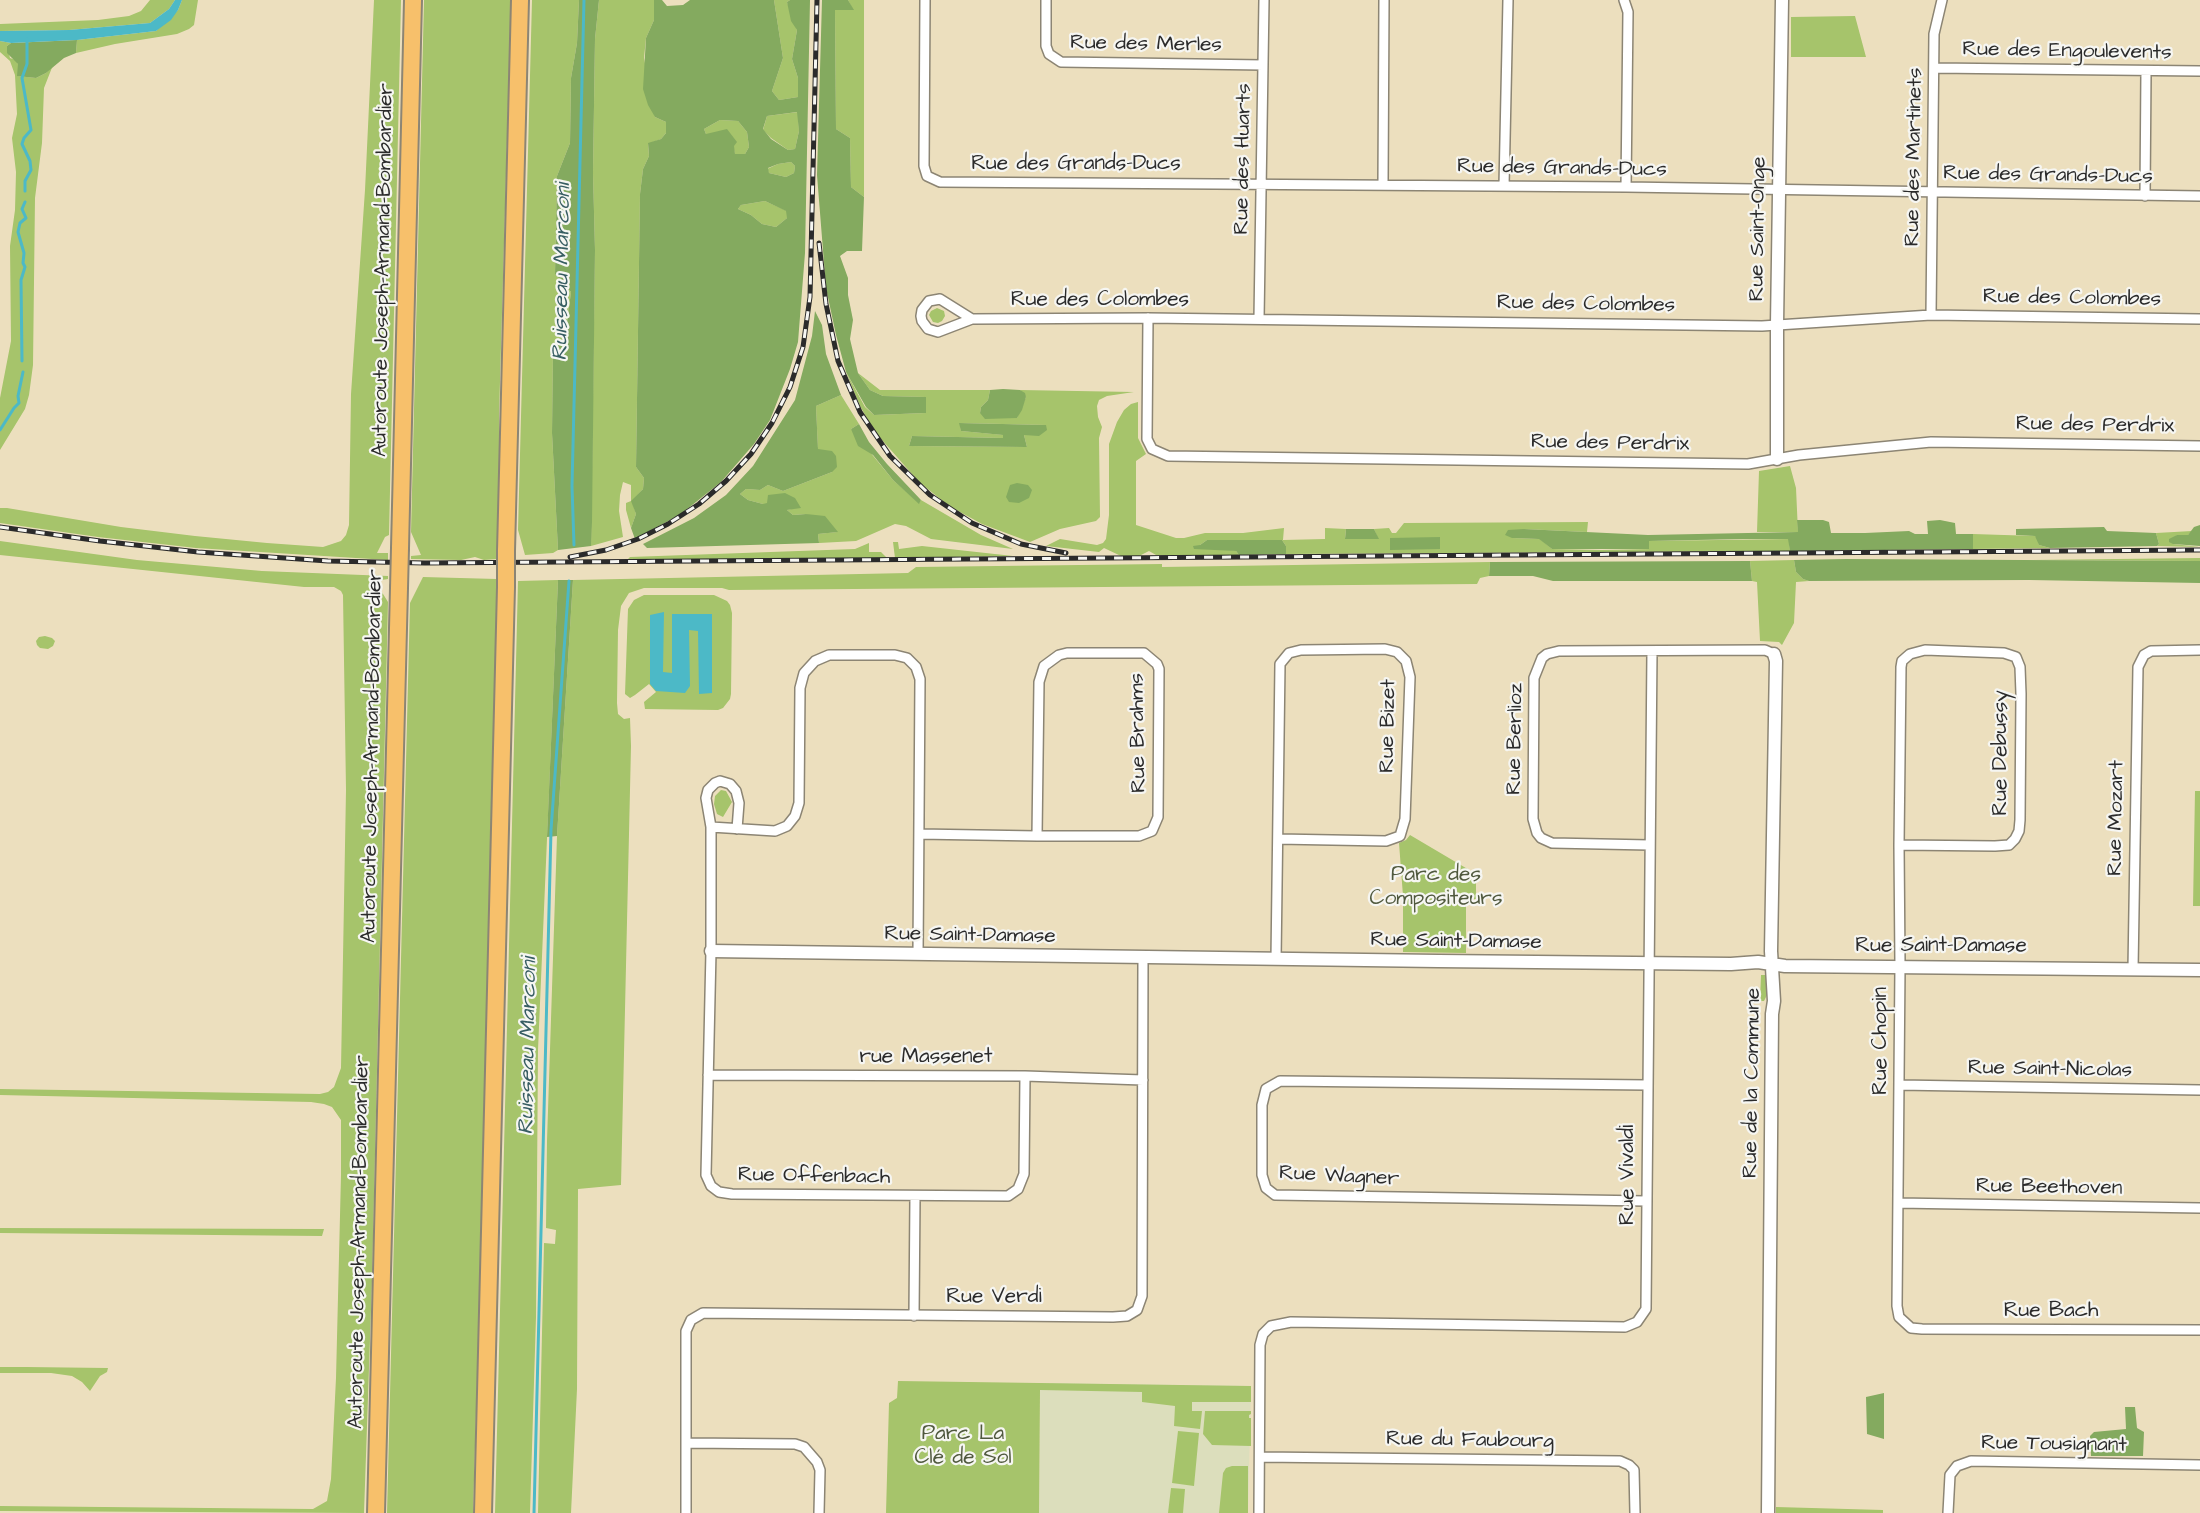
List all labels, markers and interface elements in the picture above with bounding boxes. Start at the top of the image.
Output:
street label: Rue des Merles [1070,31,1222,59]
street label: Rue des Engoulevents [1962,38,2172,66]
street label: Rue des Martinets [1901,67,1929,247]
street label: Autoroute Joseph-Armand-Bombardier [368,83,400,457]
street label: Rue des Huarts [1230,83,1258,235]
street label: Rue des Grands-Ducs [971,152,1181,178]
street label: Rue des Grands-Ducs [1457,155,1667,183]
street label: Rue Saint-Onge [1745,156,1773,302]
street label: Rue des Grands-Ducs [1943,162,2153,190]
water label: Ruisseau Marconi [548,183,578,361]
street label: Rue des Colombes [1983,285,2161,313]
street label: Rue des Colombes [1011,288,1189,314]
street label: Rue des Colombes [1497,291,1675,319]
street label: Rue des Perdrix [2016,412,2174,440]
street label: Rue des Perdrix [1531,430,1689,458]
street label: Autoroute Joseph-Armand-Bombardier [357,569,389,943]
street label: Rue Brahms [1125,673,1153,793]
street label: Rue Bizet [1376,679,1402,773]
street label: Rue Berlioz [1502,683,1530,795]
street label: Rue Debussy [1989,690,2015,816]
street label: Rue Mozart [2103,760,2131,876]
park label: Parc des Compositeurs [1370,863,1502,913]
street label: Rue Saint-Damase [884,922,1056,950]
street label: Rue Saint-Damase [1370,928,1542,956]
street label: Rue Saint-Damase [1855,934,2027,960]
water label: Ruisseau Marconi [514,957,544,1135]
street label: Rue Chopin [1869,987,1895,1095]
street label: Rue de la Commune [1739,988,1767,1178]
street label: rue Massenet [860,1045,992,1071]
street label: Autoroute Joseph-Armand-Bombardier [344,1055,376,1429]
street label: Rue Saint-Nicolas [1968,1056,2132,1084]
street label: Rue Vivaldi [1616,1125,1642,1225]
street label: Rue Wagner [1278,1161,1400,1193]
street label: Rue Offenbach [738,1163,890,1191]
street label: Rue Beethoven [1976,1174,2122,1202]
street label: Rue Verdi [946,1285,1042,1311]
street label: Rue Bach [2004,1299,2098,1325]
park label: Parc La Clé de Sol [914,1422,1012,1472]
street label: Rue du Faubourg [1386,1427,1554,1455]
street label: Rue Tousignant [1981,1431,2127,1459]

